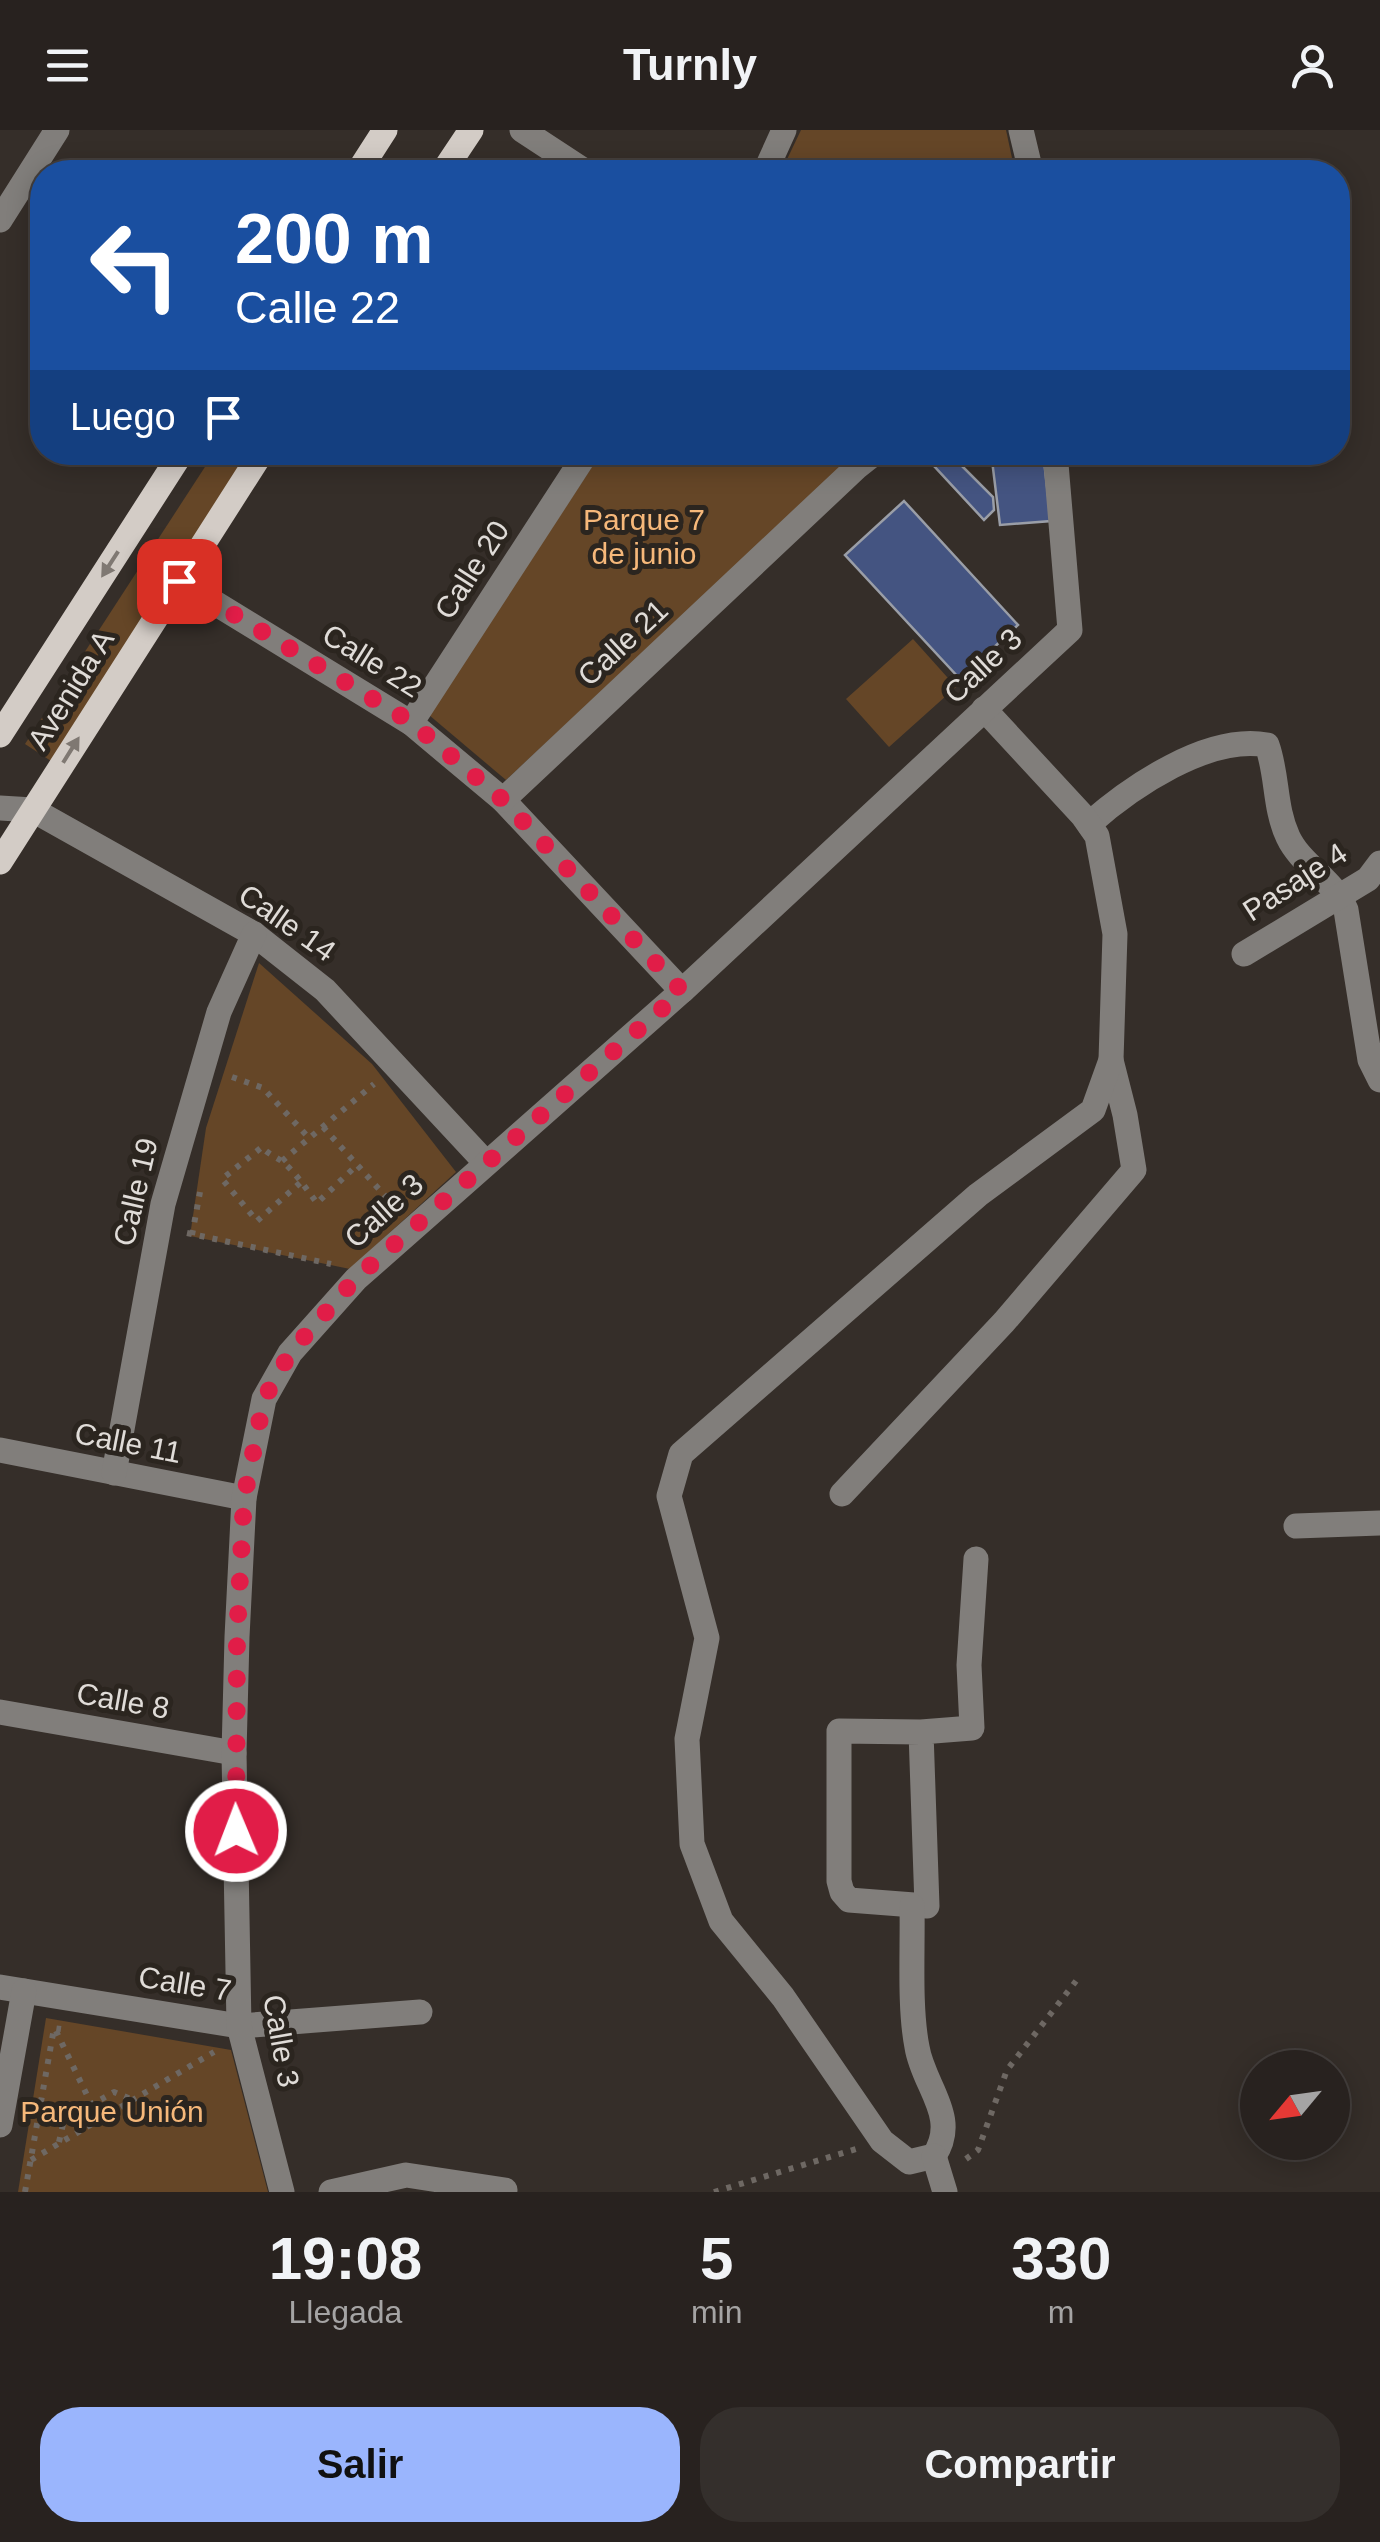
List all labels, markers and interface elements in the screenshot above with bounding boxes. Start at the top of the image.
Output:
icon: menu [40,38,95,93]
icon: person [1285,38,1340,93]
text: Turnly [623,39,757,90]
icon: left [70,200,200,330]
text: 200 m [235,200,433,278]
text: Calle 22 [235,282,400,333]
icon: arrive [196,390,251,445]
text: Luego [70,396,176,438]
park label: Parque 7 de junio [583,503,705,570]
street label: Calle 20 [428,515,515,625]
pin [137,539,222,624]
one-way arrow [102,550,120,578]
icon: arrive [152,554,207,609]
street label: Calle 21 [571,593,674,692]
street label: Calle 22 [317,617,428,704]
street label: Calle 3 [937,622,1028,710]
street label: Avenida A [21,624,120,756]
one-way arrow [62,737,80,764]
street label: Pasaje 4 [1237,836,1353,927]
street label: Calle 14 [233,878,342,968]
street label: Calle 19 [107,1135,164,1249]
street label: Calle 3 [338,1167,429,1254]
street label: Calle 11 [72,1416,184,1469]
street label: Calle 8 [74,1676,172,1725]
position arrow [184,1779,288,1883]
street label: Calle 7 [136,1960,234,2007]
street label: Calle 3 [257,1992,306,2090]
north arrow [1240,2050,1350,2160]
map controls [1240,2050,1350,2160]
park label: Parque Unión [20,2095,204,2128]
text: 19:08 [269,2225,422,2292]
text: 5 [700,2225,733,2292]
text: 330 [1011,2225,1111,2292]
text: Llegada [288,2294,402,2330]
text: min [691,2294,742,2330]
text: m [1048,2294,1075,2330]
button: Salir [40,2407,680,2522]
button: Compartir [700,2407,1340,2522]

